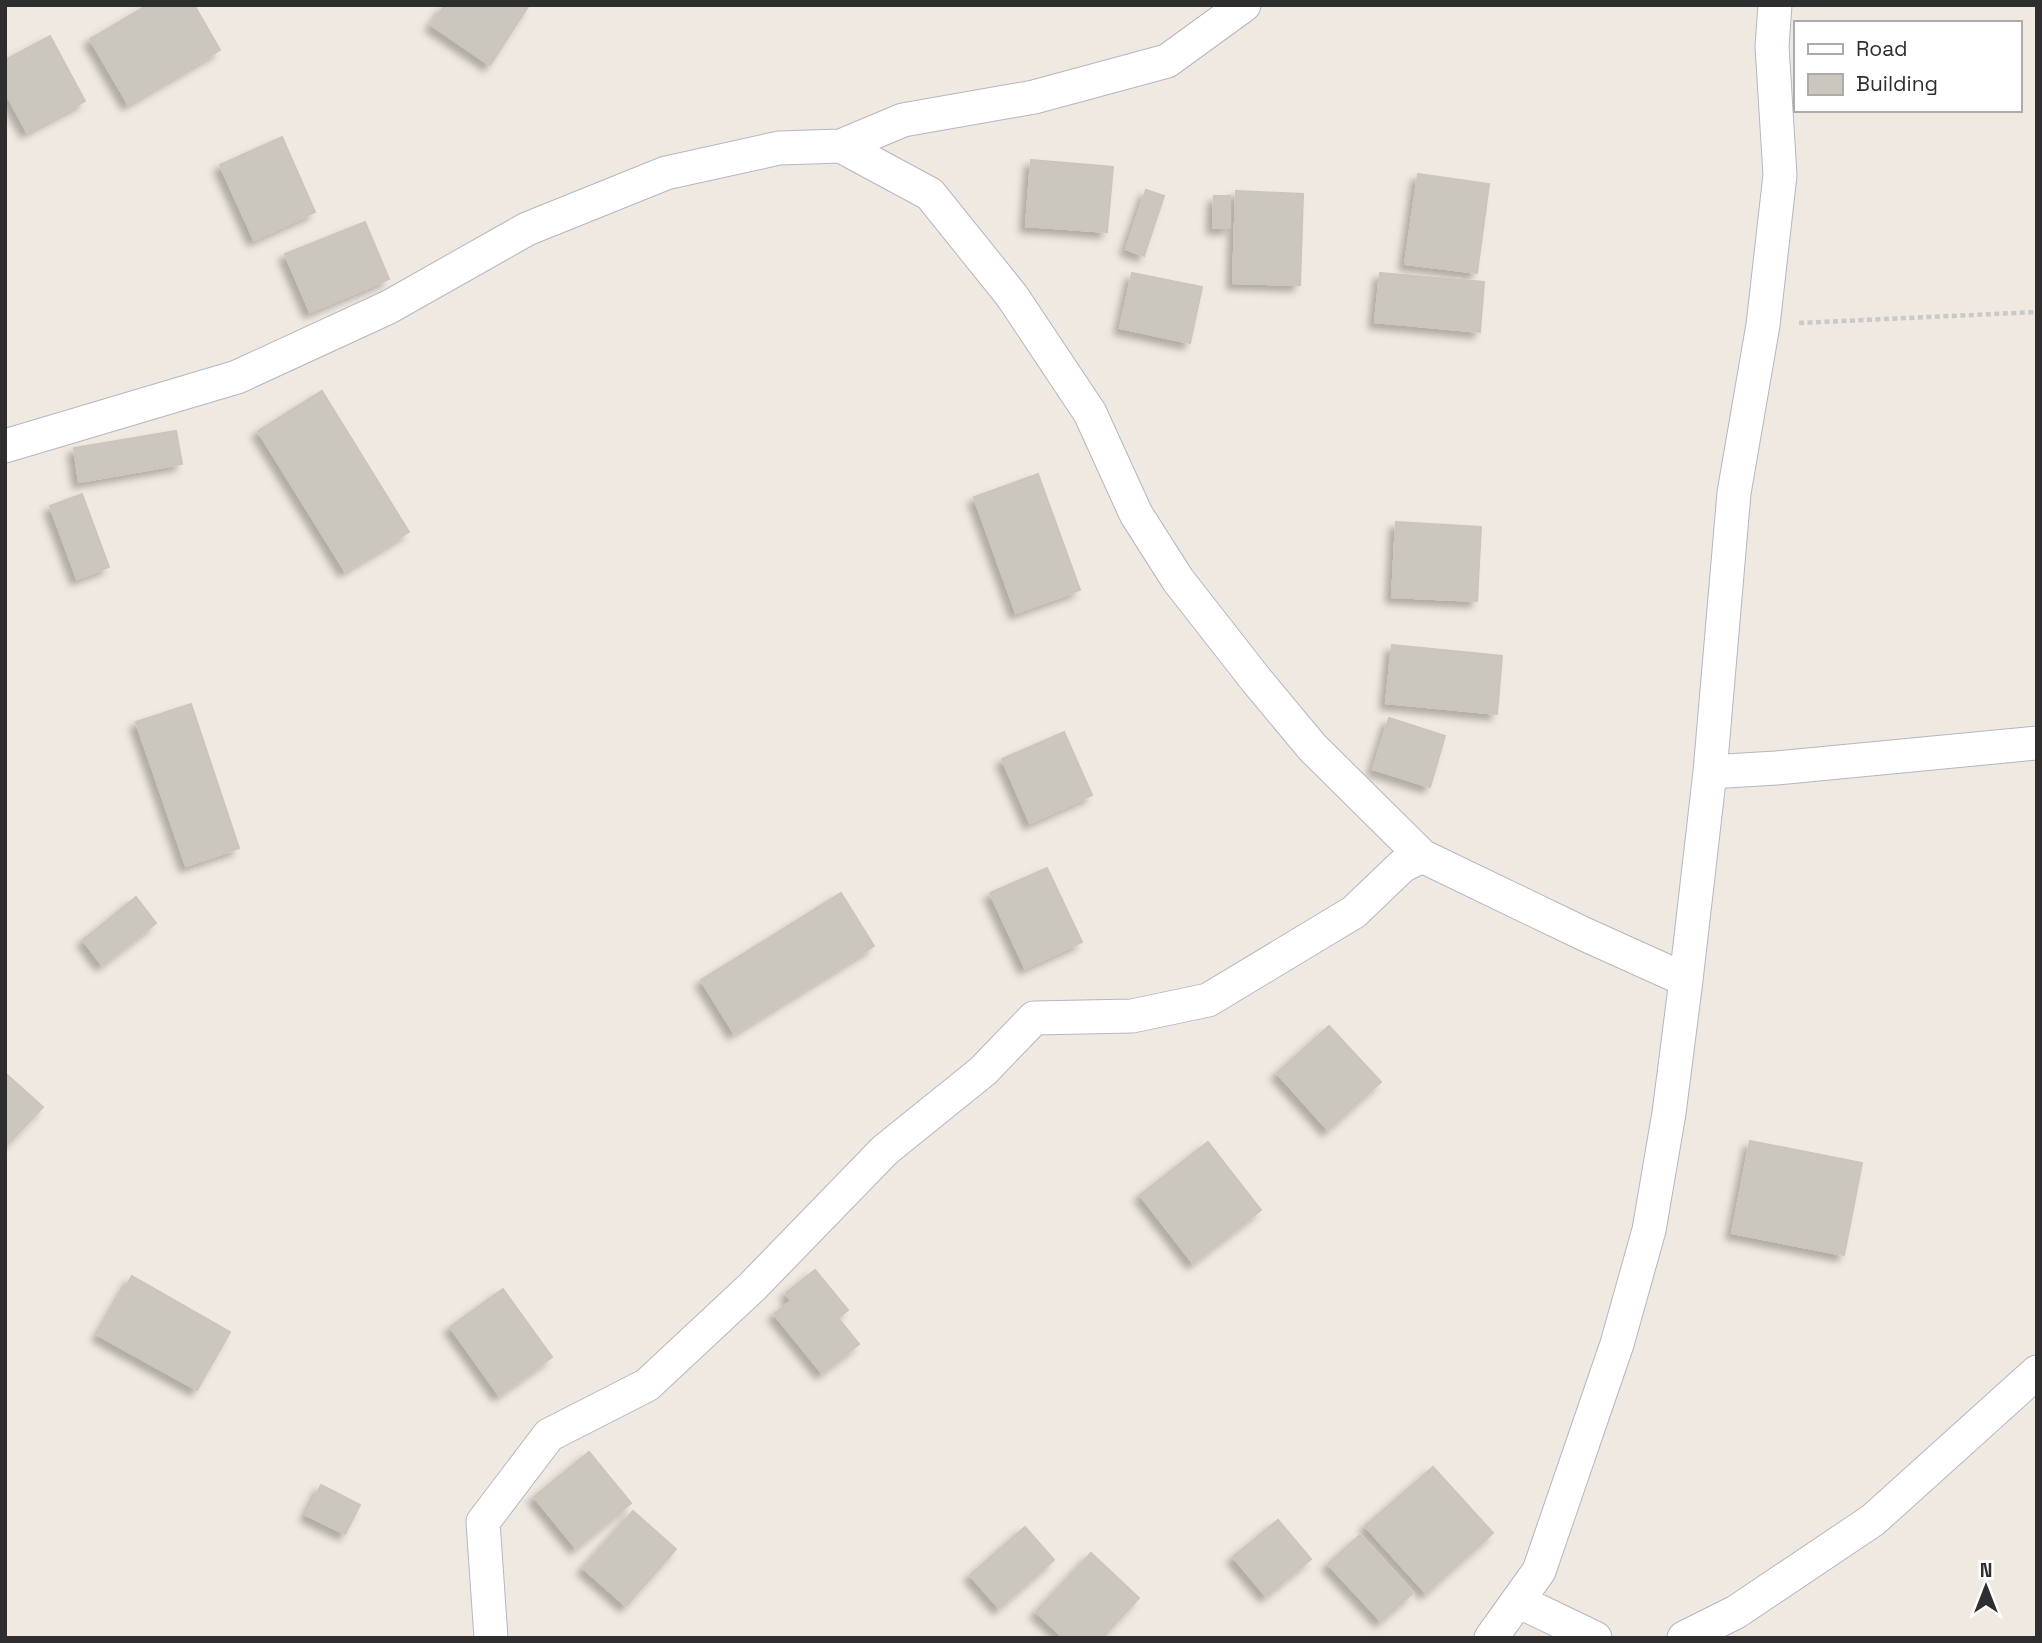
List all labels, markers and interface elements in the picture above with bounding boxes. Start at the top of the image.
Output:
legend [1794,21,2021,112]
text: Road [1856,35,1908,62]
text: Building [1856,70,1938,97]
north arrow [1951,1552,2021,1622]
text: N [1980,1558,1992,1583]

